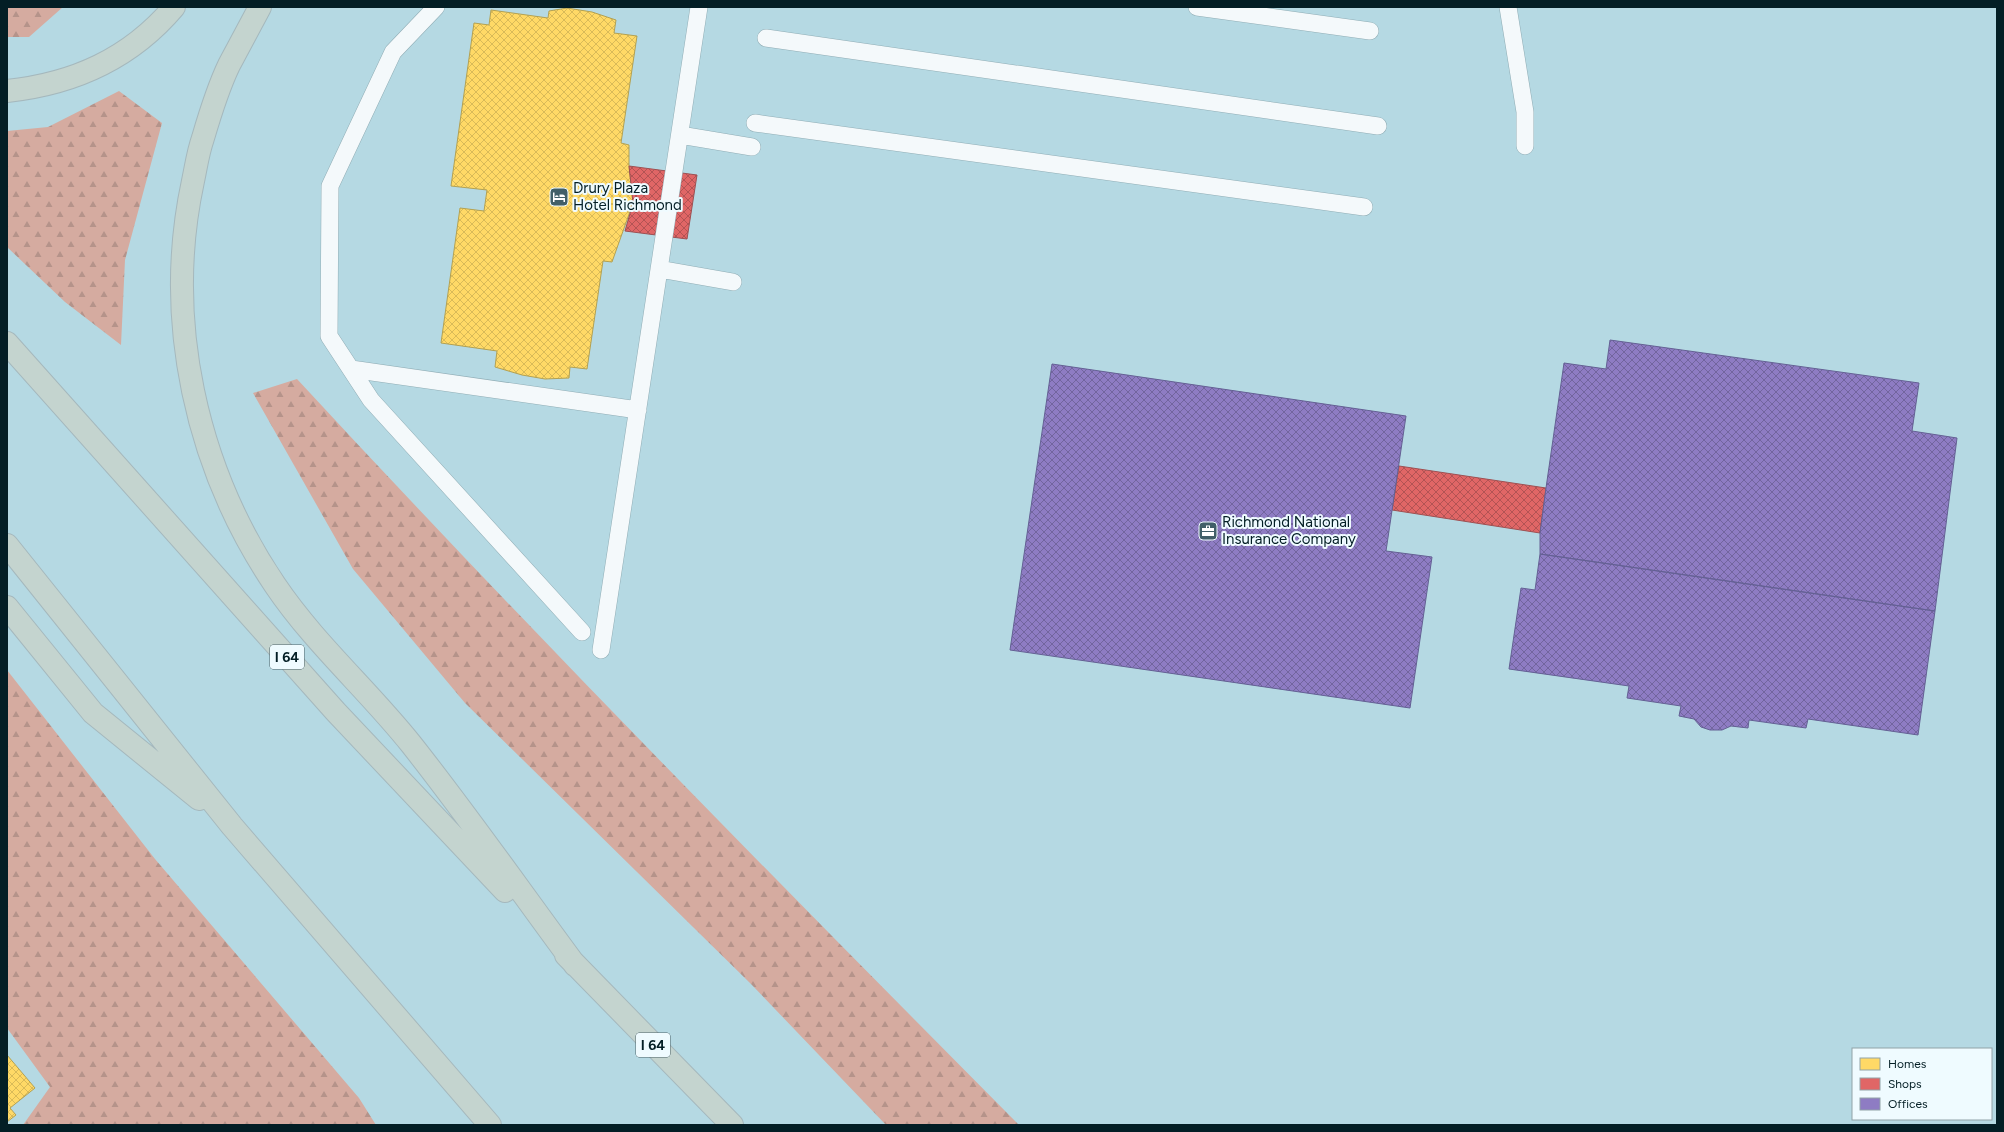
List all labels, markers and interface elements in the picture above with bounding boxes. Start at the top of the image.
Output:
place label: Drury Plaza Hotel Richmond [573,179,682,214]
hotel icon: Drury Plaza Hotel Richmond [548,186,570,208]
place label: Richmond National Insurance Company [1222,513,1356,548]
office icon: Richmond National Insurance Company [1197,520,1219,542]
road number: I 64 [270,645,304,669]
road number: I 64 [636,1033,670,1057]
legend [1852,1048,1992,1120]
text: Homes [1888,1057,1927,1071]
text: Shops [1888,1077,1922,1091]
text: Offices [1888,1097,1928,1111]

